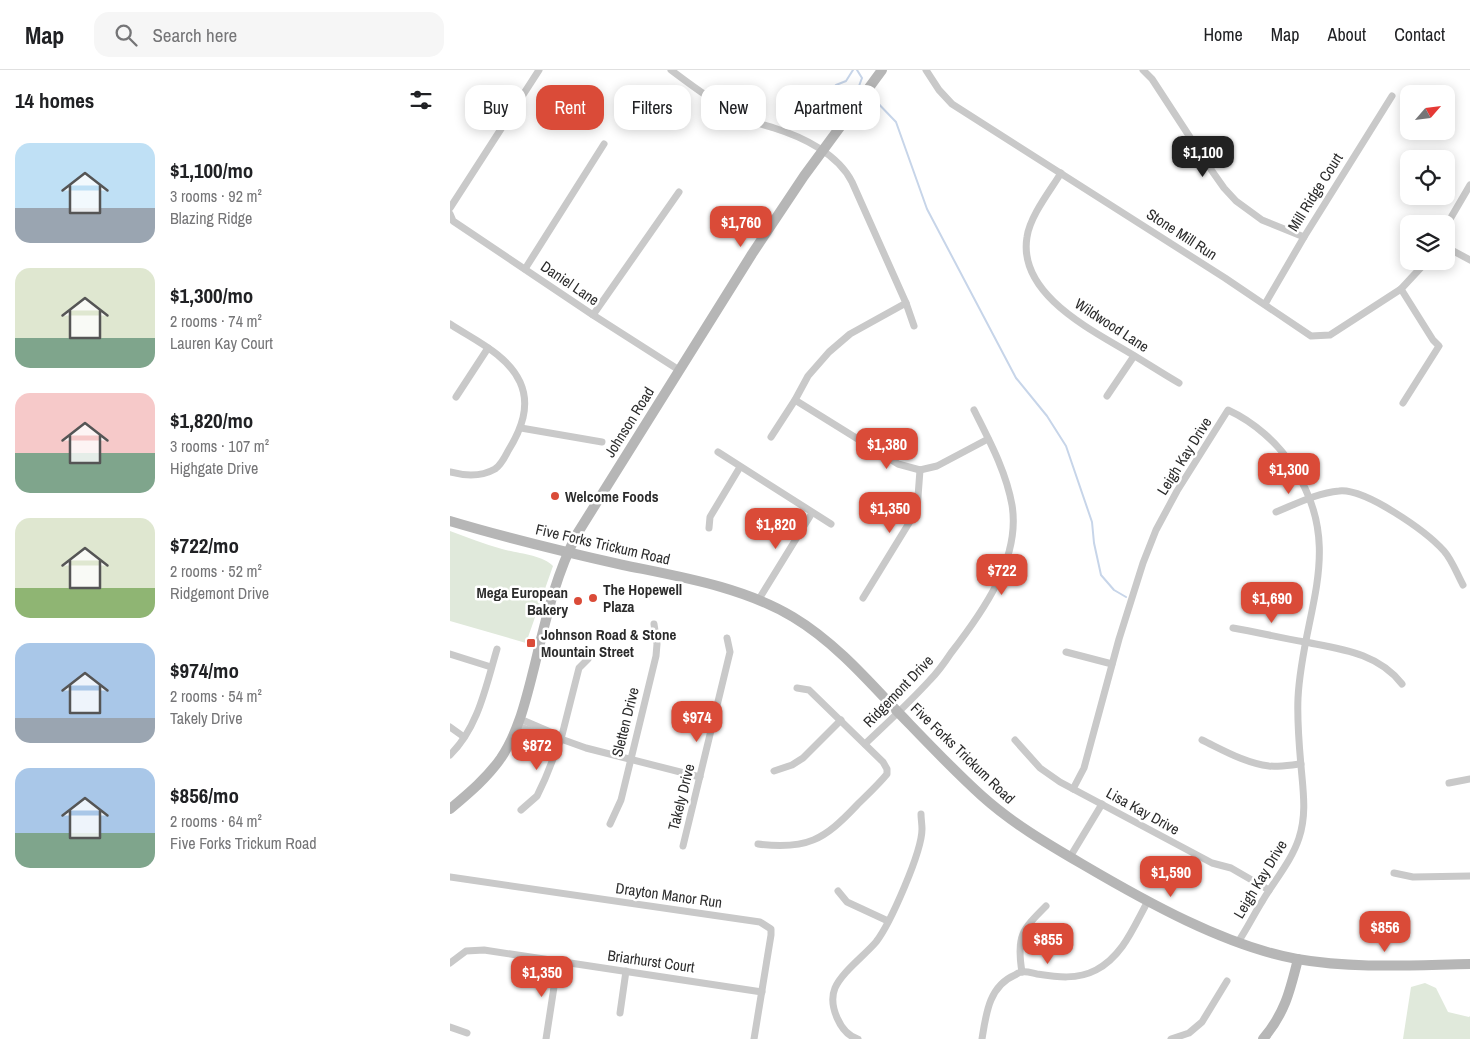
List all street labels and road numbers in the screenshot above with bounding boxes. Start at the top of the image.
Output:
street label: Mill Ridge Court [1283,148,1348,235]
street label: Stone Mill Run [1142,203,1222,265]
street label: Daniel Lane [537,256,603,310]
street label: Wildwood Lane [1071,293,1153,357]
street label: Johnson Road [599,383,659,461]
street label: Leigh Kay Drive [1152,413,1216,499]
street label: Five Forks Trickum Road [534,518,672,570]
street label: Ridgemont Drive [858,650,938,732]
street label: Sletten Drive [606,685,644,759]
street label: Five Forks Trickum Road [906,698,1020,808]
street label: Takely Drive [663,761,699,832]
street label: Lisa Kay Drive [1103,782,1184,840]
street label: Leigh Kay Drive [1228,836,1292,922]
street label: Drayton Manor Run [614,877,724,913]
street label: Briarhurst Court [606,945,696,978]

